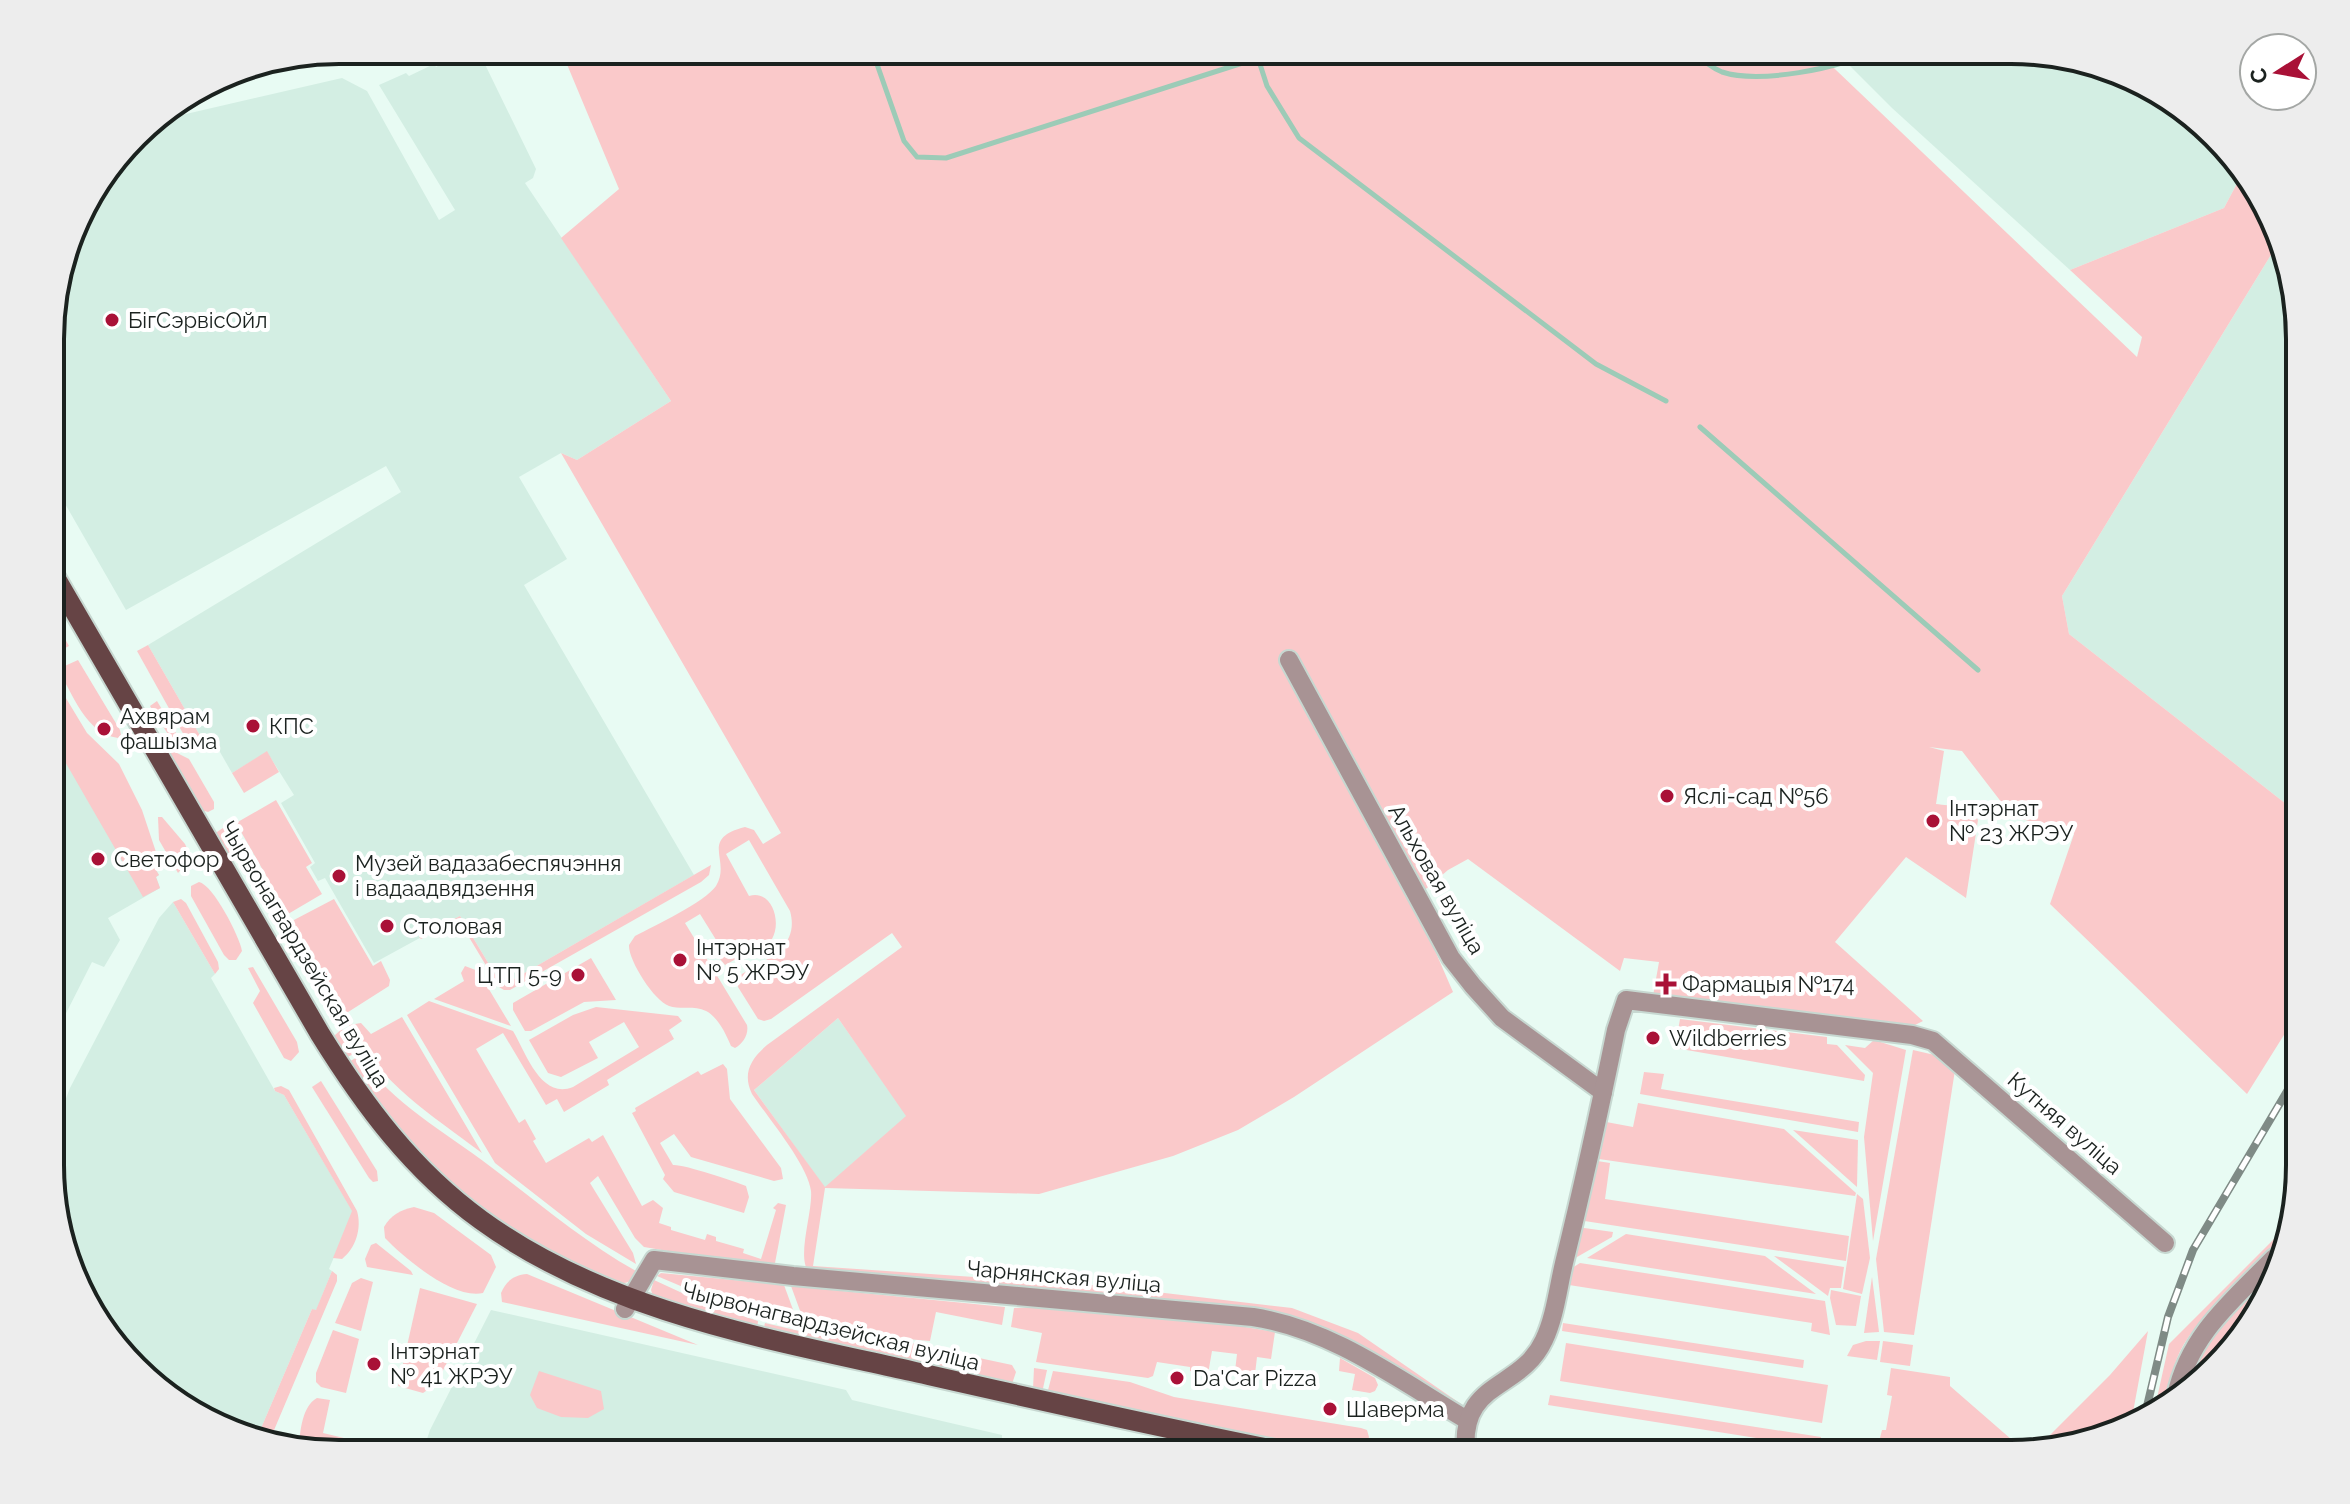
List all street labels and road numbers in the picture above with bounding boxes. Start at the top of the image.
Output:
street label: Альховая вуліца [1384,799,1490,959]
street label: Чырвонагвардзейская вуліца [215,816,395,1092]
street label: Кутняя вуліца [2003,1066,2127,1180]
street label: Чарнянская вуліца [966,1255,1162,1297]
street label: Чырвонагвардзейская вуліца [680,1276,982,1376]

